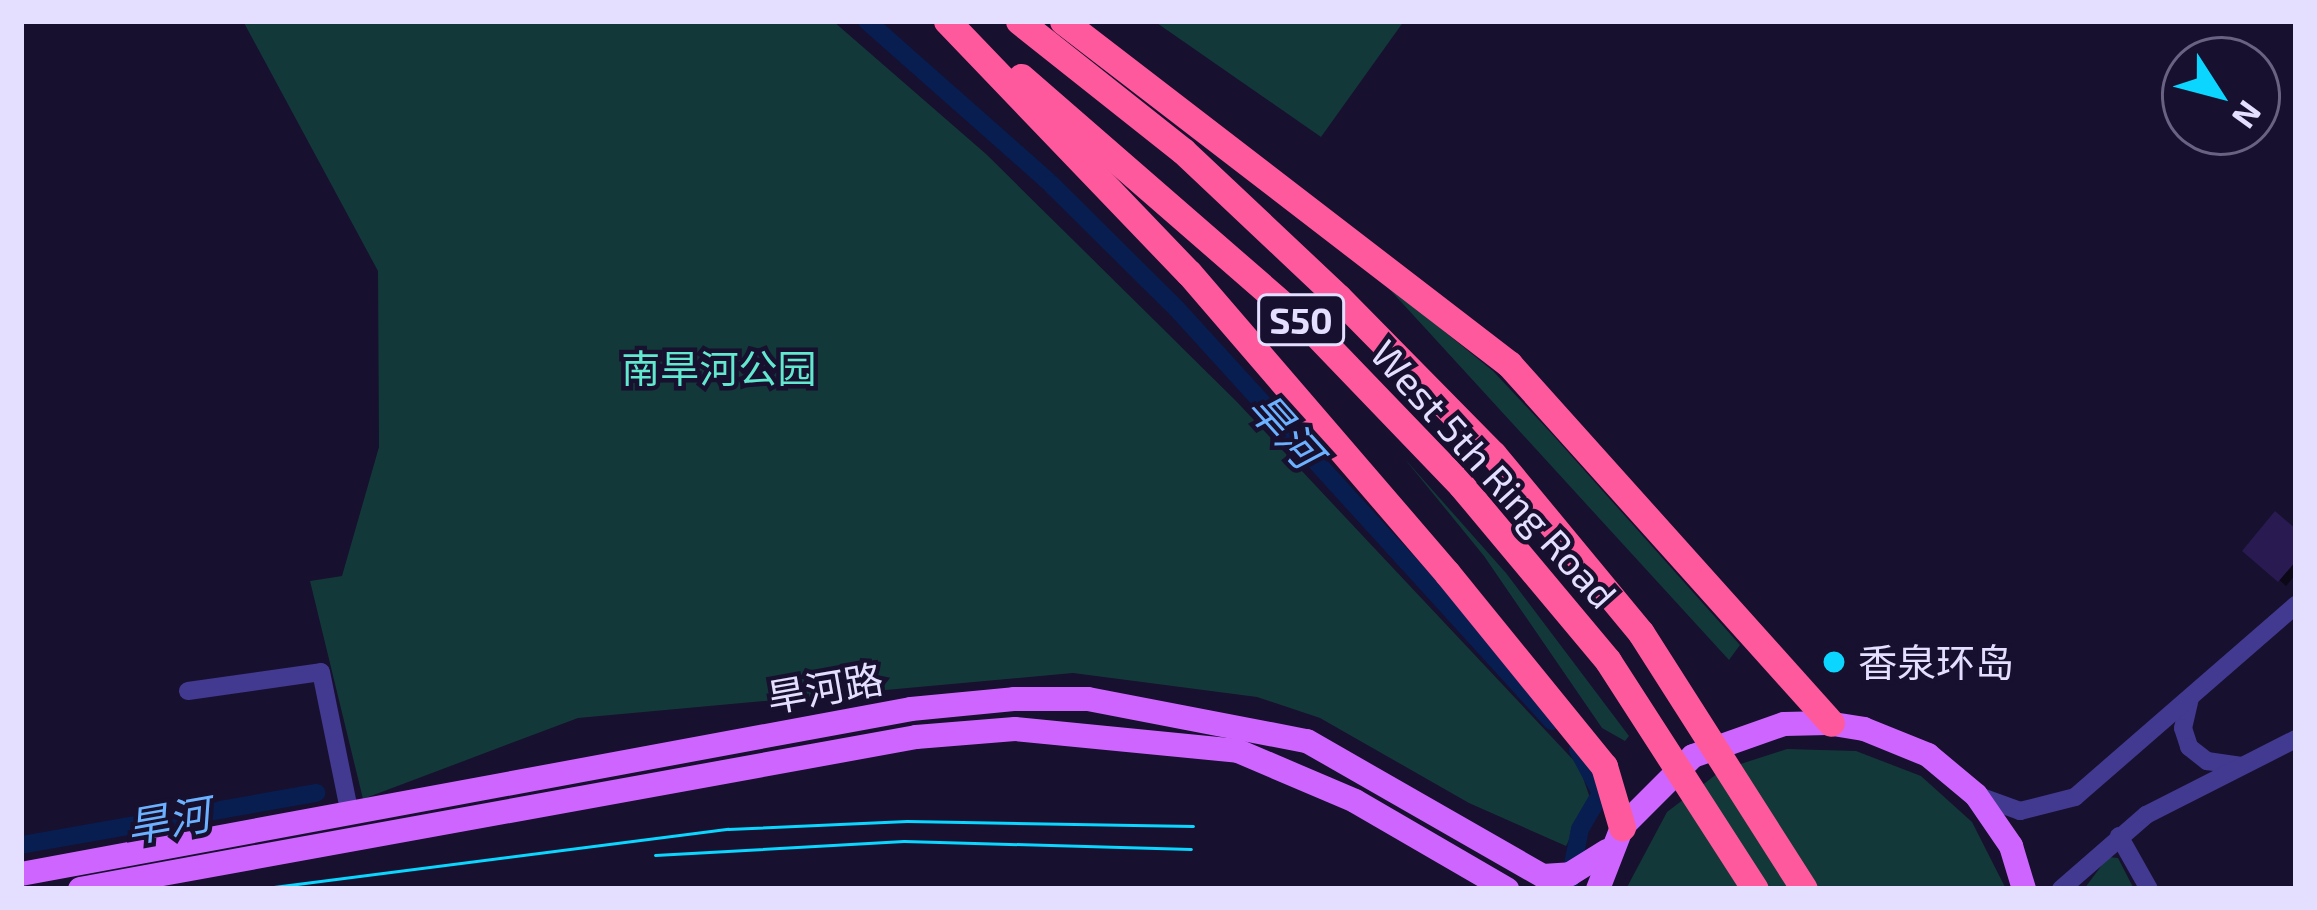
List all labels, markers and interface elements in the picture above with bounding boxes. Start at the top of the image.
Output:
north arrow [2161,36,2281,156]
text: N [2225,94,2271,137]
road number: S50 [1256,290,1346,350]
street label: West 5th Ring Road [1361,330,1627,618]
park label: 南旱河公园 [622,345,816,391]
water label: 旱河 [1239,381,1333,477]
place label: 香泉环岛 [1858,639,2014,685]
marker: 香泉环岛 [1821,649,1847,675]
street label: 旱河路 [763,655,887,721]
water label: 旱河 [122,787,214,851]

